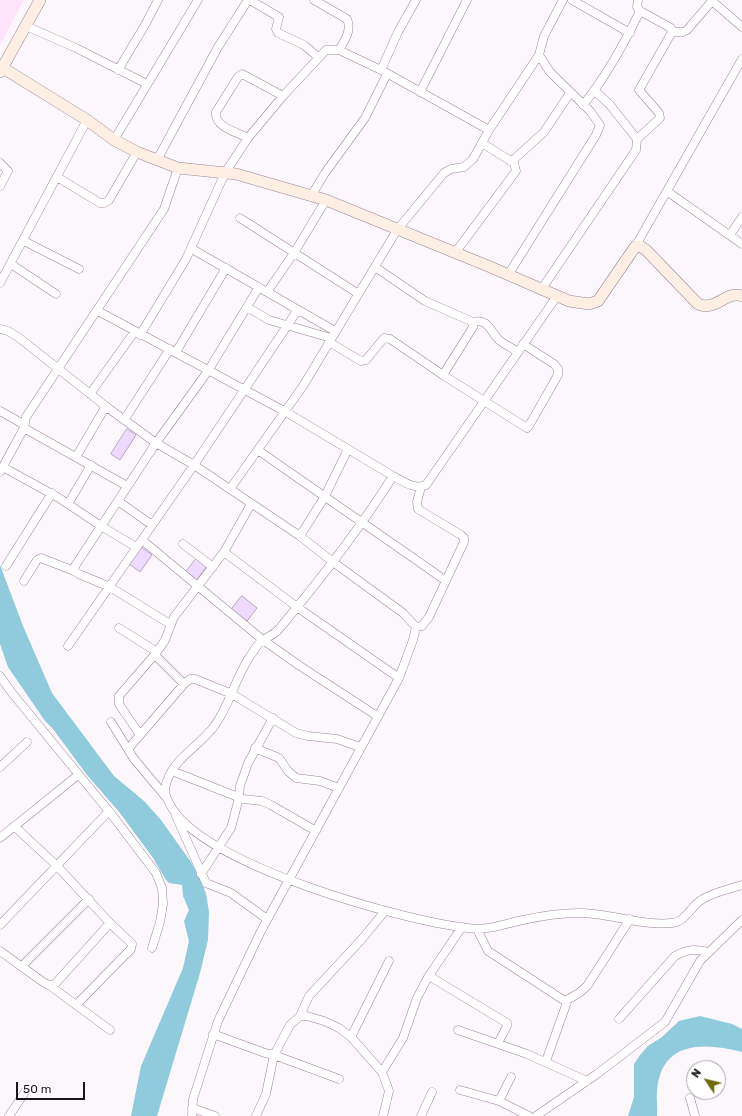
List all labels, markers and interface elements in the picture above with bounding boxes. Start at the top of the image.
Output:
north arrow [686,1060,726,1100]
text: N [689,1066,704,1080]
scale bar [18,1074,87,1100]
text: 50 m [23,1082,51,1096]

